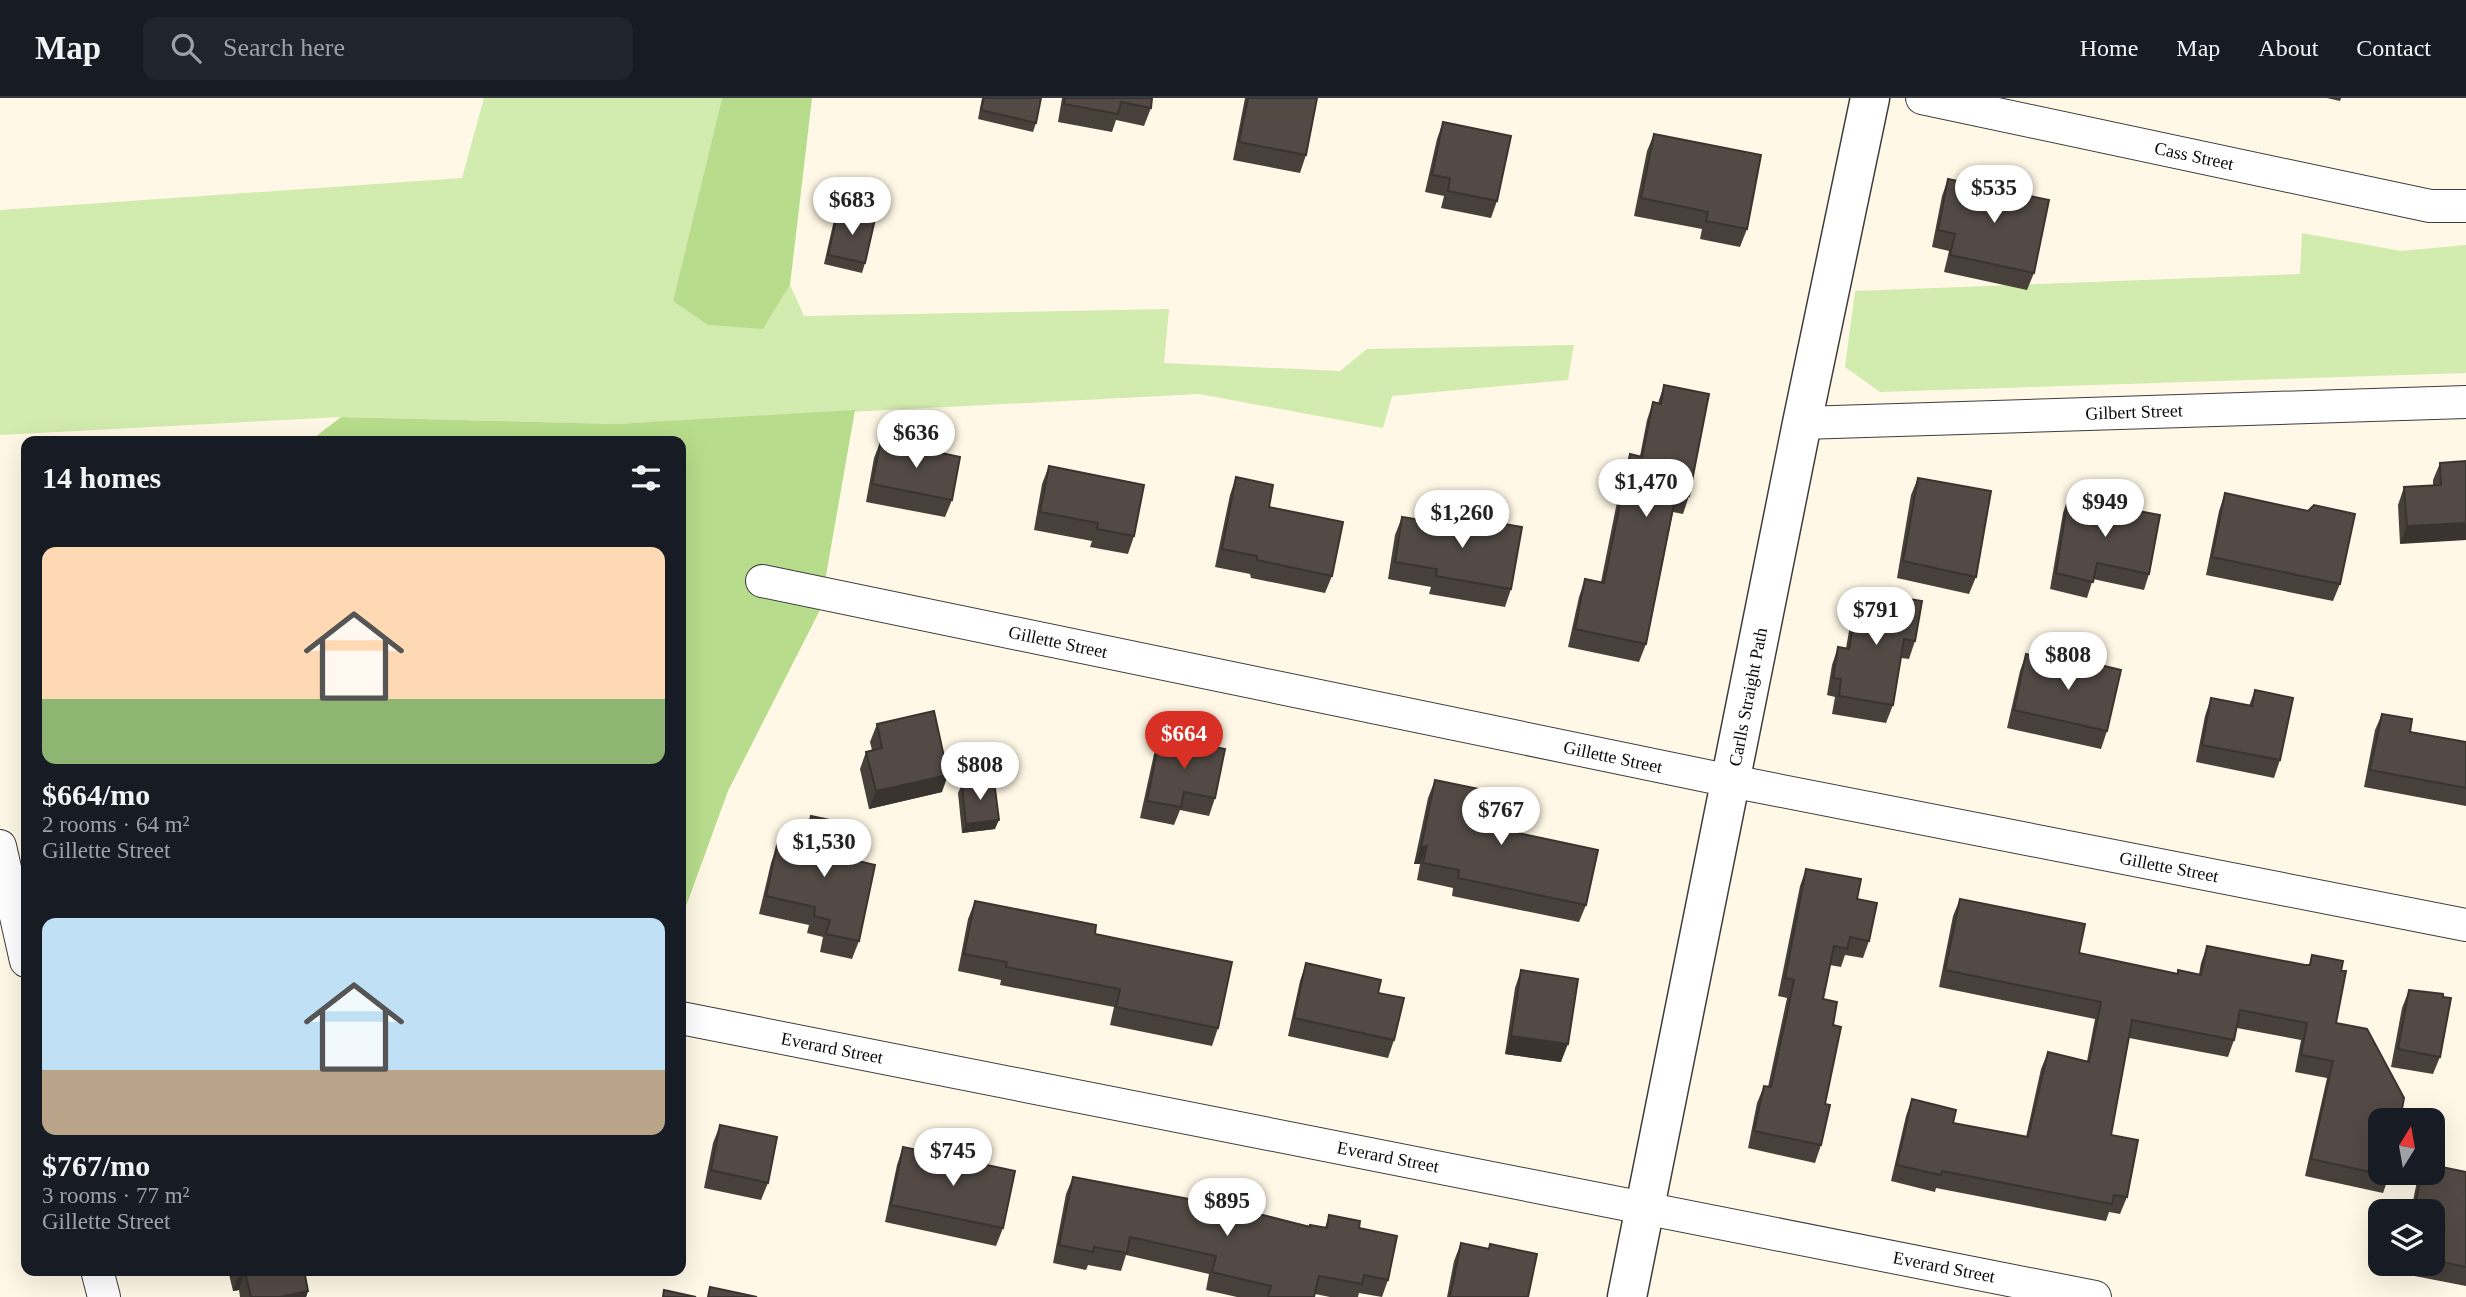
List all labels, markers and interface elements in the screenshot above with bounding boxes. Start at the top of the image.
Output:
search box [143,17,633,80]
icon: search [167,29,205,67]
text: Map [35,30,101,66]
text: Search here [223,33,345,62]
text: Home [2080,35,2138,61]
text: Map [2176,35,2220,61]
text: About [2258,35,2318,61]
text: Contact [2356,35,2431,61]
street label: Cass Street [2153,138,2235,174]
pin: $535 [1953,166,2035,225]
text: $535 [1971,175,2017,200]
pin: $683 [811,178,893,237]
text: $683 [829,187,875,212]
street label: Gilbert Street [2085,400,2183,424]
pin: $636 [875,410,957,470]
text: $636 [893,420,939,445]
icon: filters [627,459,665,497]
pin: $1,470 [1589,460,1703,519]
text: 14 homes [42,461,161,494]
text: $1,470 [1614,469,1678,494]
pin: $949 [2064,480,2146,539]
text: $949 [2082,489,2128,514]
pin: $1,260 [1405,490,1519,550]
text: $1,260 [1430,500,1494,525]
pin: $791 [1835,588,1917,647]
icon: home [291,593,417,719]
text: $791 [1853,597,1899,622]
street label: Gillette Street [1007,622,1109,662]
street label: Carlls Straight Path [1725,626,1771,768]
pin: $808 [2027,632,2109,692]
text: $808 [2045,642,2091,667]
pin: $664 [1143,712,1225,771]
text: $664 [1161,721,1207,746]
street label: Gillette Street [1562,737,1664,777]
pin: $808 [939,742,1021,802]
text: $808 [957,752,1003,777]
text: $664/mo [42,778,150,811]
pin: $767 [1460,788,1542,847]
text: $767 [1478,797,1524,822]
text: 2 rooms · 64 m² [42,812,189,837]
pin: $1,530 [767,820,881,879]
text: $1,530 [792,829,856,854]
text: Gillette Street [42,838,170,863]
street label: Gillette Street [2118,848,2220,886]
icon: home [291,964,417,1090]
street label: Everard Street [779,1028,885,1068]
north arrow [2368,1108,2445,1185]
map controls [2368,1108,2445,1276]
pin: $745 [912,1128,994,1188]
street label: Everard Street [1335,1137,1441,1177]
text: $745 [930,1138,976,1163]
text: $767/mo [42,1149,150,1182]
pin: $895 [1186,1178,1268,1238]
text: 3 rooms · 77 m² [42,1183,189,1208]
text: $895 [1204,1188,1250,1213]
button: layers [2368,1199,2445,1276]
text: Gillette Street [42,1209,170,1234]
street label: Everard Street [1891,1247,1997,1287]

